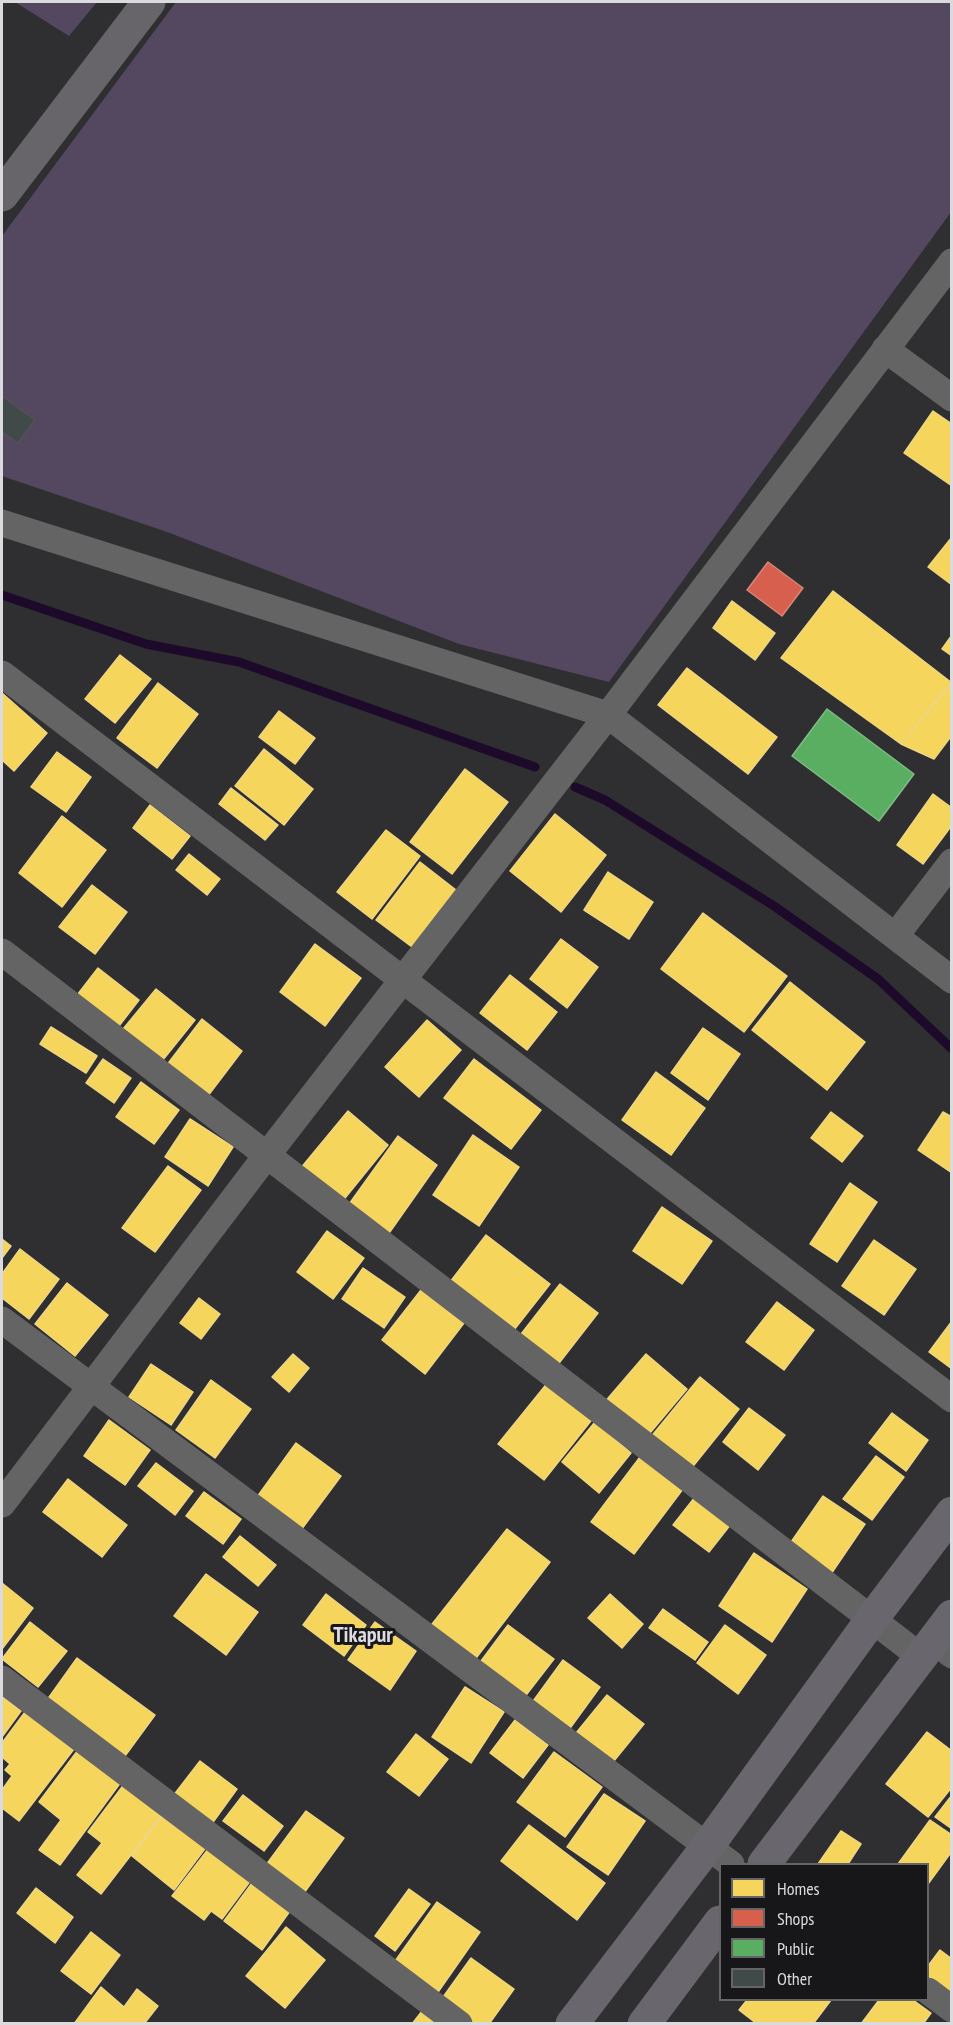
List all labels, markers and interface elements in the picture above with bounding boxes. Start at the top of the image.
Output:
district label: Tikapur [333,1623,393,1649]
legend [719,1863,929,2001]
text: Homes [777,1877,820,1900]
text: Shops [777,1907,814,1930]
text: Public [777,1937,815,1960]
text: Other [777,1967,812,1990]

